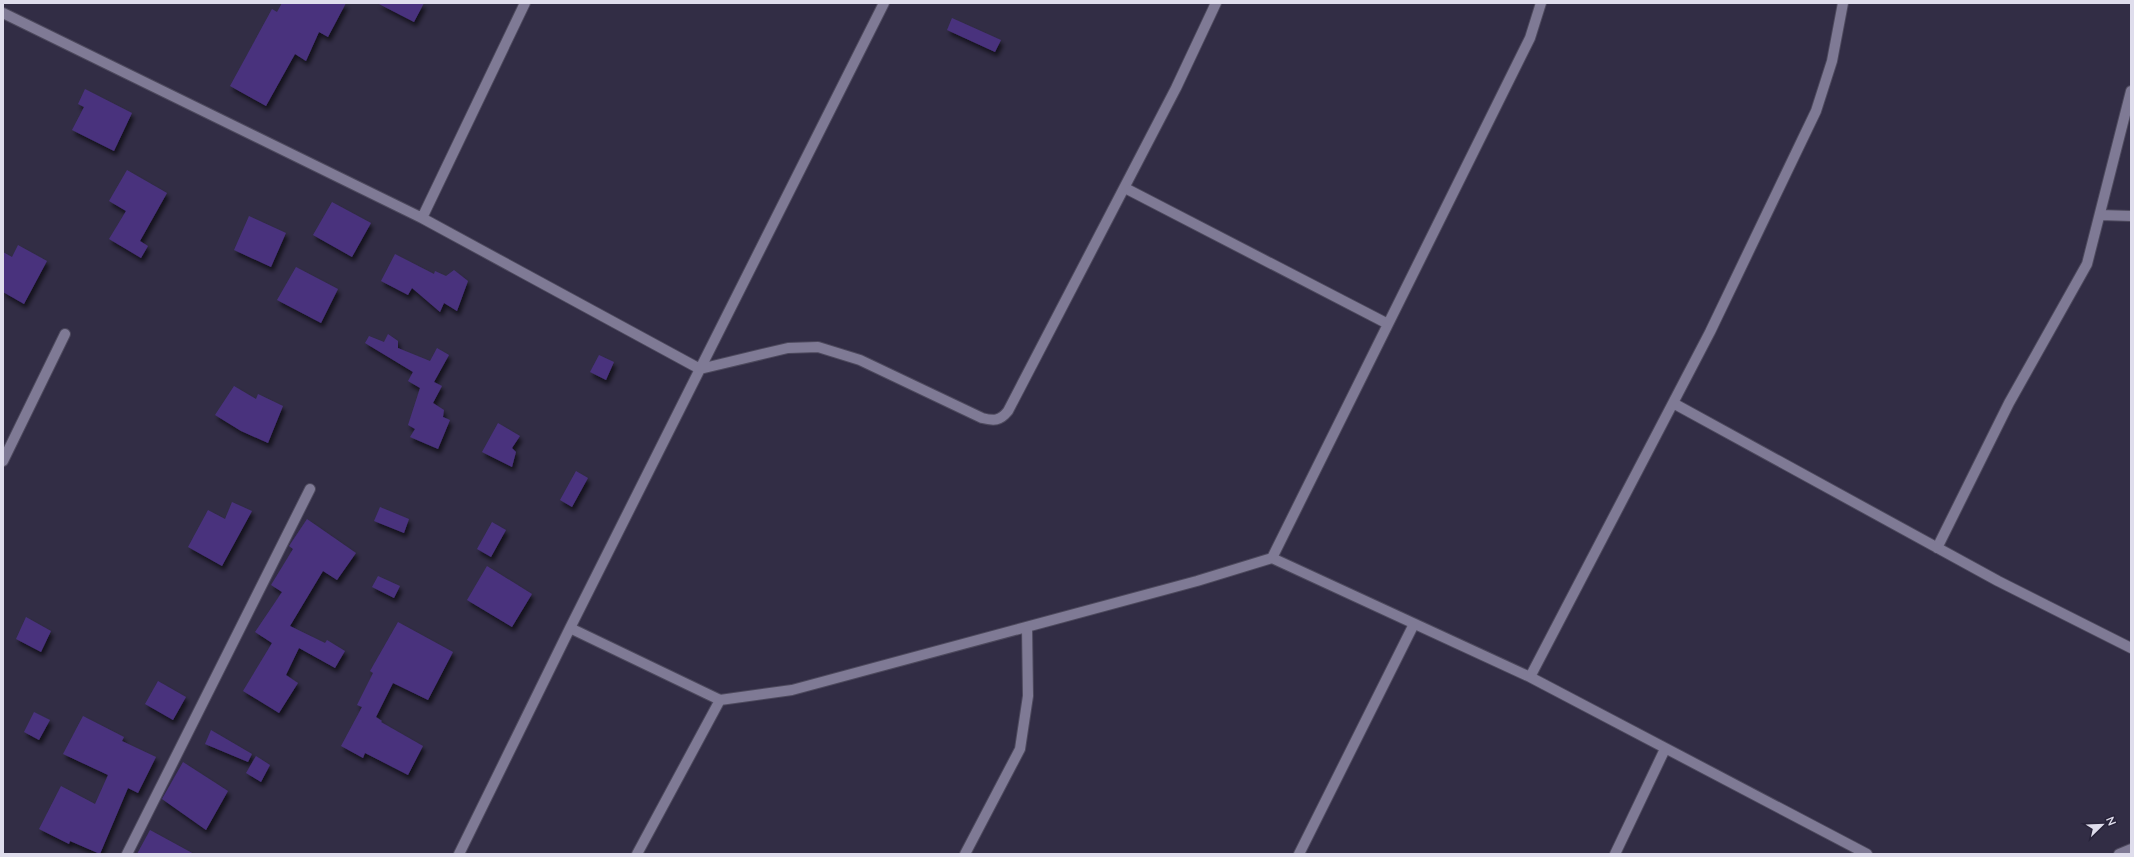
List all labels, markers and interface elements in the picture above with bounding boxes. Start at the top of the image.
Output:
north arrow [2082,805,2122,845]
text: N [2104,814,2119,827]

